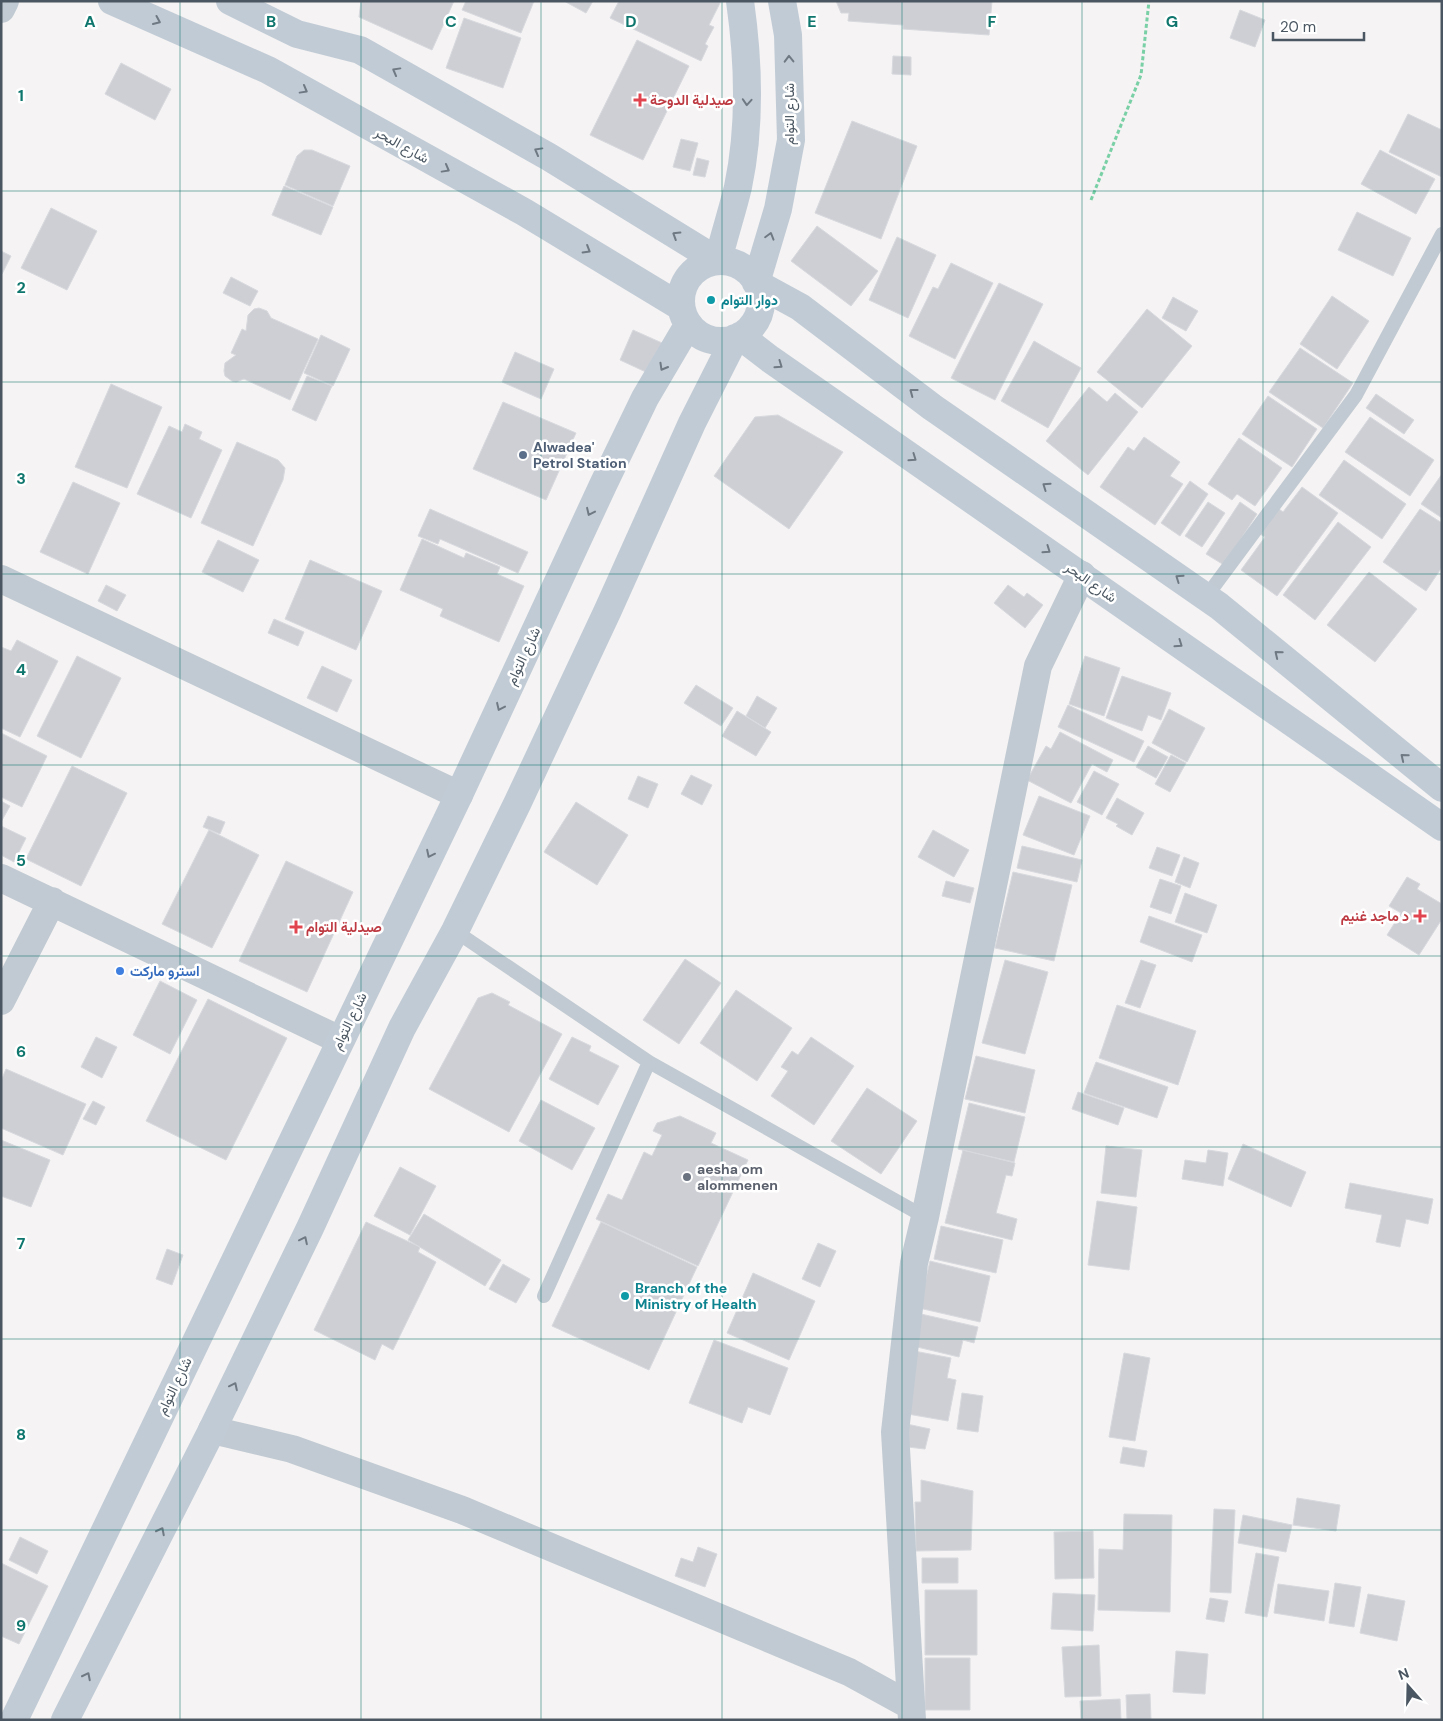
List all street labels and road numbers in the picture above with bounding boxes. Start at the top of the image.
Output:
street label: شارع التوام [780,83,800,145]
street label: شارع البحر [370,122,432,169]
street label: شارع البحر [1060,557,1120,608]
street label: شارع التوام [502,624,546,689]
street label: شارع التوام [327,989,372,1054]
street label: شارع التوام [152,1354,197,1419]

